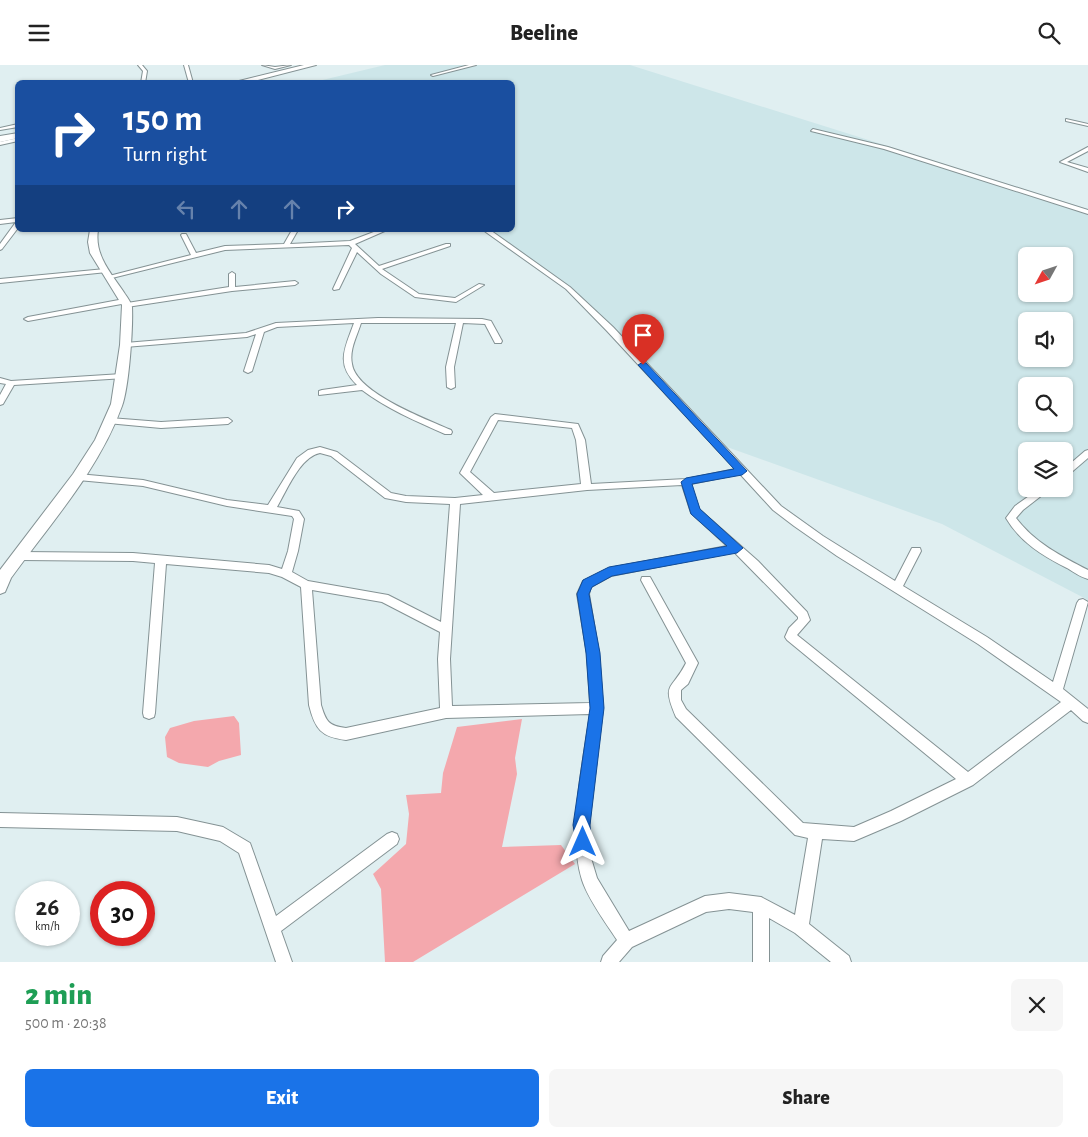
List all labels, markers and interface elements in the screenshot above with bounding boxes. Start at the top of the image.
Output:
icon: menu [25,19,53,47]
icon: search [1035,19,1063,47]
text: Beeline [510,22,578,44]
icon: right [40,100,105,165]
text: 150 m [123,102,203,137]
text: Turn right [123,143,207,165]
icon: left [172,195,200,223]
icon: ahead [225,195,253,223]
icon: ahead [278,195,306,223]
icon: right [331,195,359,223]
north arrow [1018,247,1072,303]
map controls [1018,247,1073,497]
button: sound [1018,312,1073,367]
pin [622,314,664,365]
icon: arrive [629,321,657,349]
button: search [1018,377,1073,432]
button: layers [1018,442,1073,497]
position arrow [556,815,608,867]
speed limit sign: 30 [90,881,155,946]
text: 26 [36,895,59,920]
text: km/h [35,920,60,932]
button: close [1011,979,1063,1031]
text: 2 min [25,980,92,1010]
text: 500 m · 20:38 [25,1015,107,1031]
button: Exit [25,1069,539,1127]
button: Share [549,1069,1063,1127]

